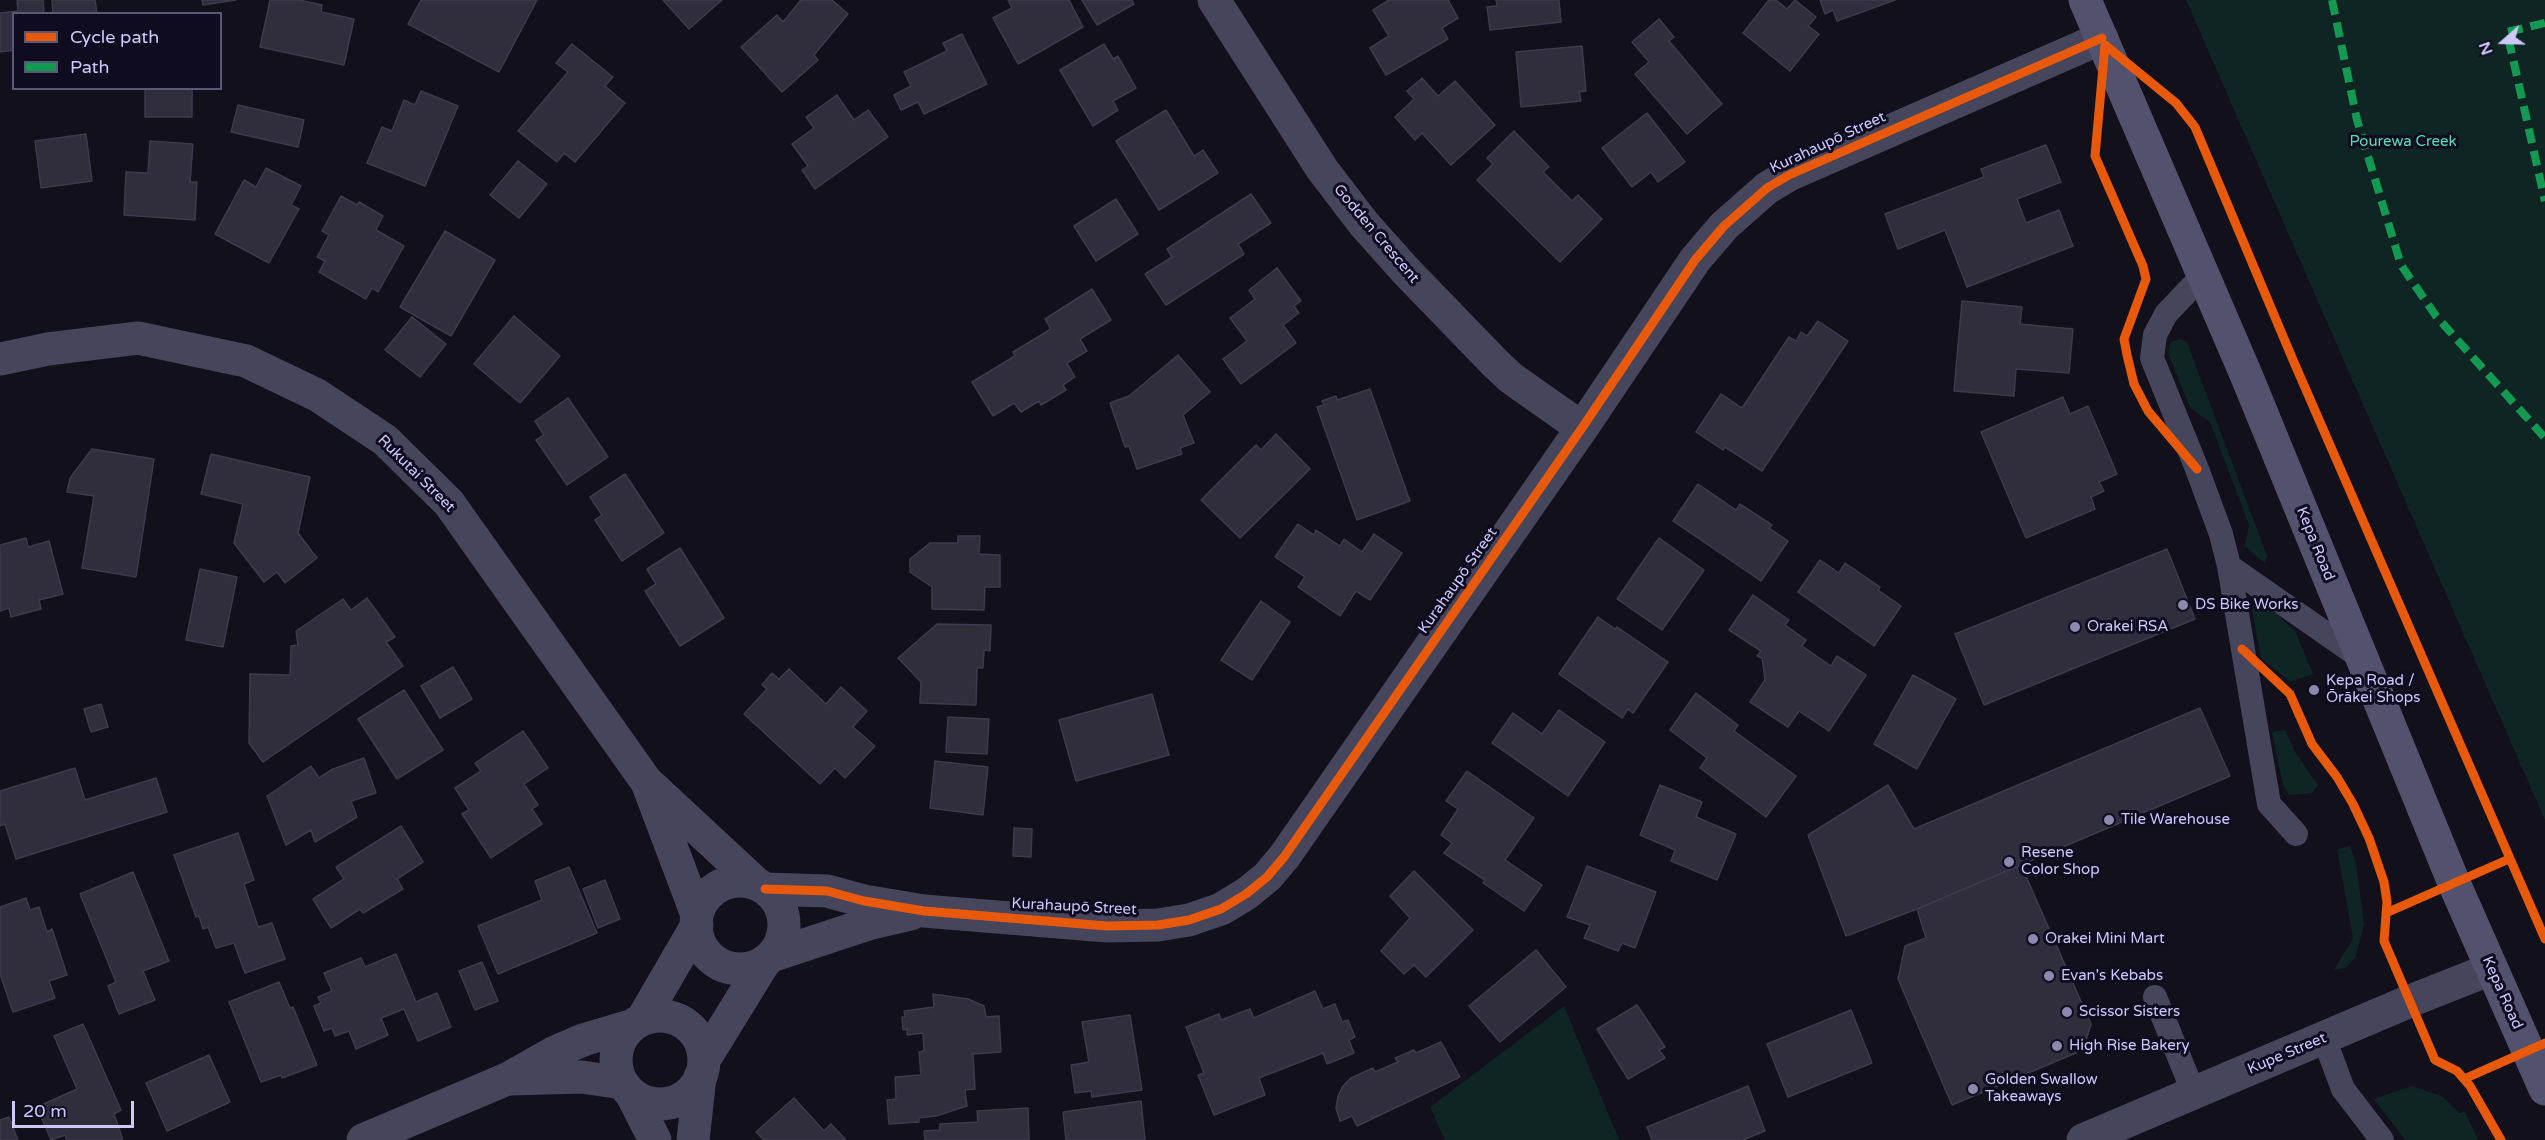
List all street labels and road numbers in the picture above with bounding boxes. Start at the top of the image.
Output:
street label: Kurahaupō Street [1767,108,1889,178]
street label: Godden Crescent [1329,181,1423,287]
street label: Rukutai Street [374,432,458,516]
street label: Kepa Road [2292,504,2338,584]
street label: Kurahaupō Street [1415,524,1501,638]
street label: Kurahaupō Street [1011,895,1137,919]
street label: Kepa Road [2478,954,2526,1032]
street label: Kupe Street [2245,1029,2329,1079]

